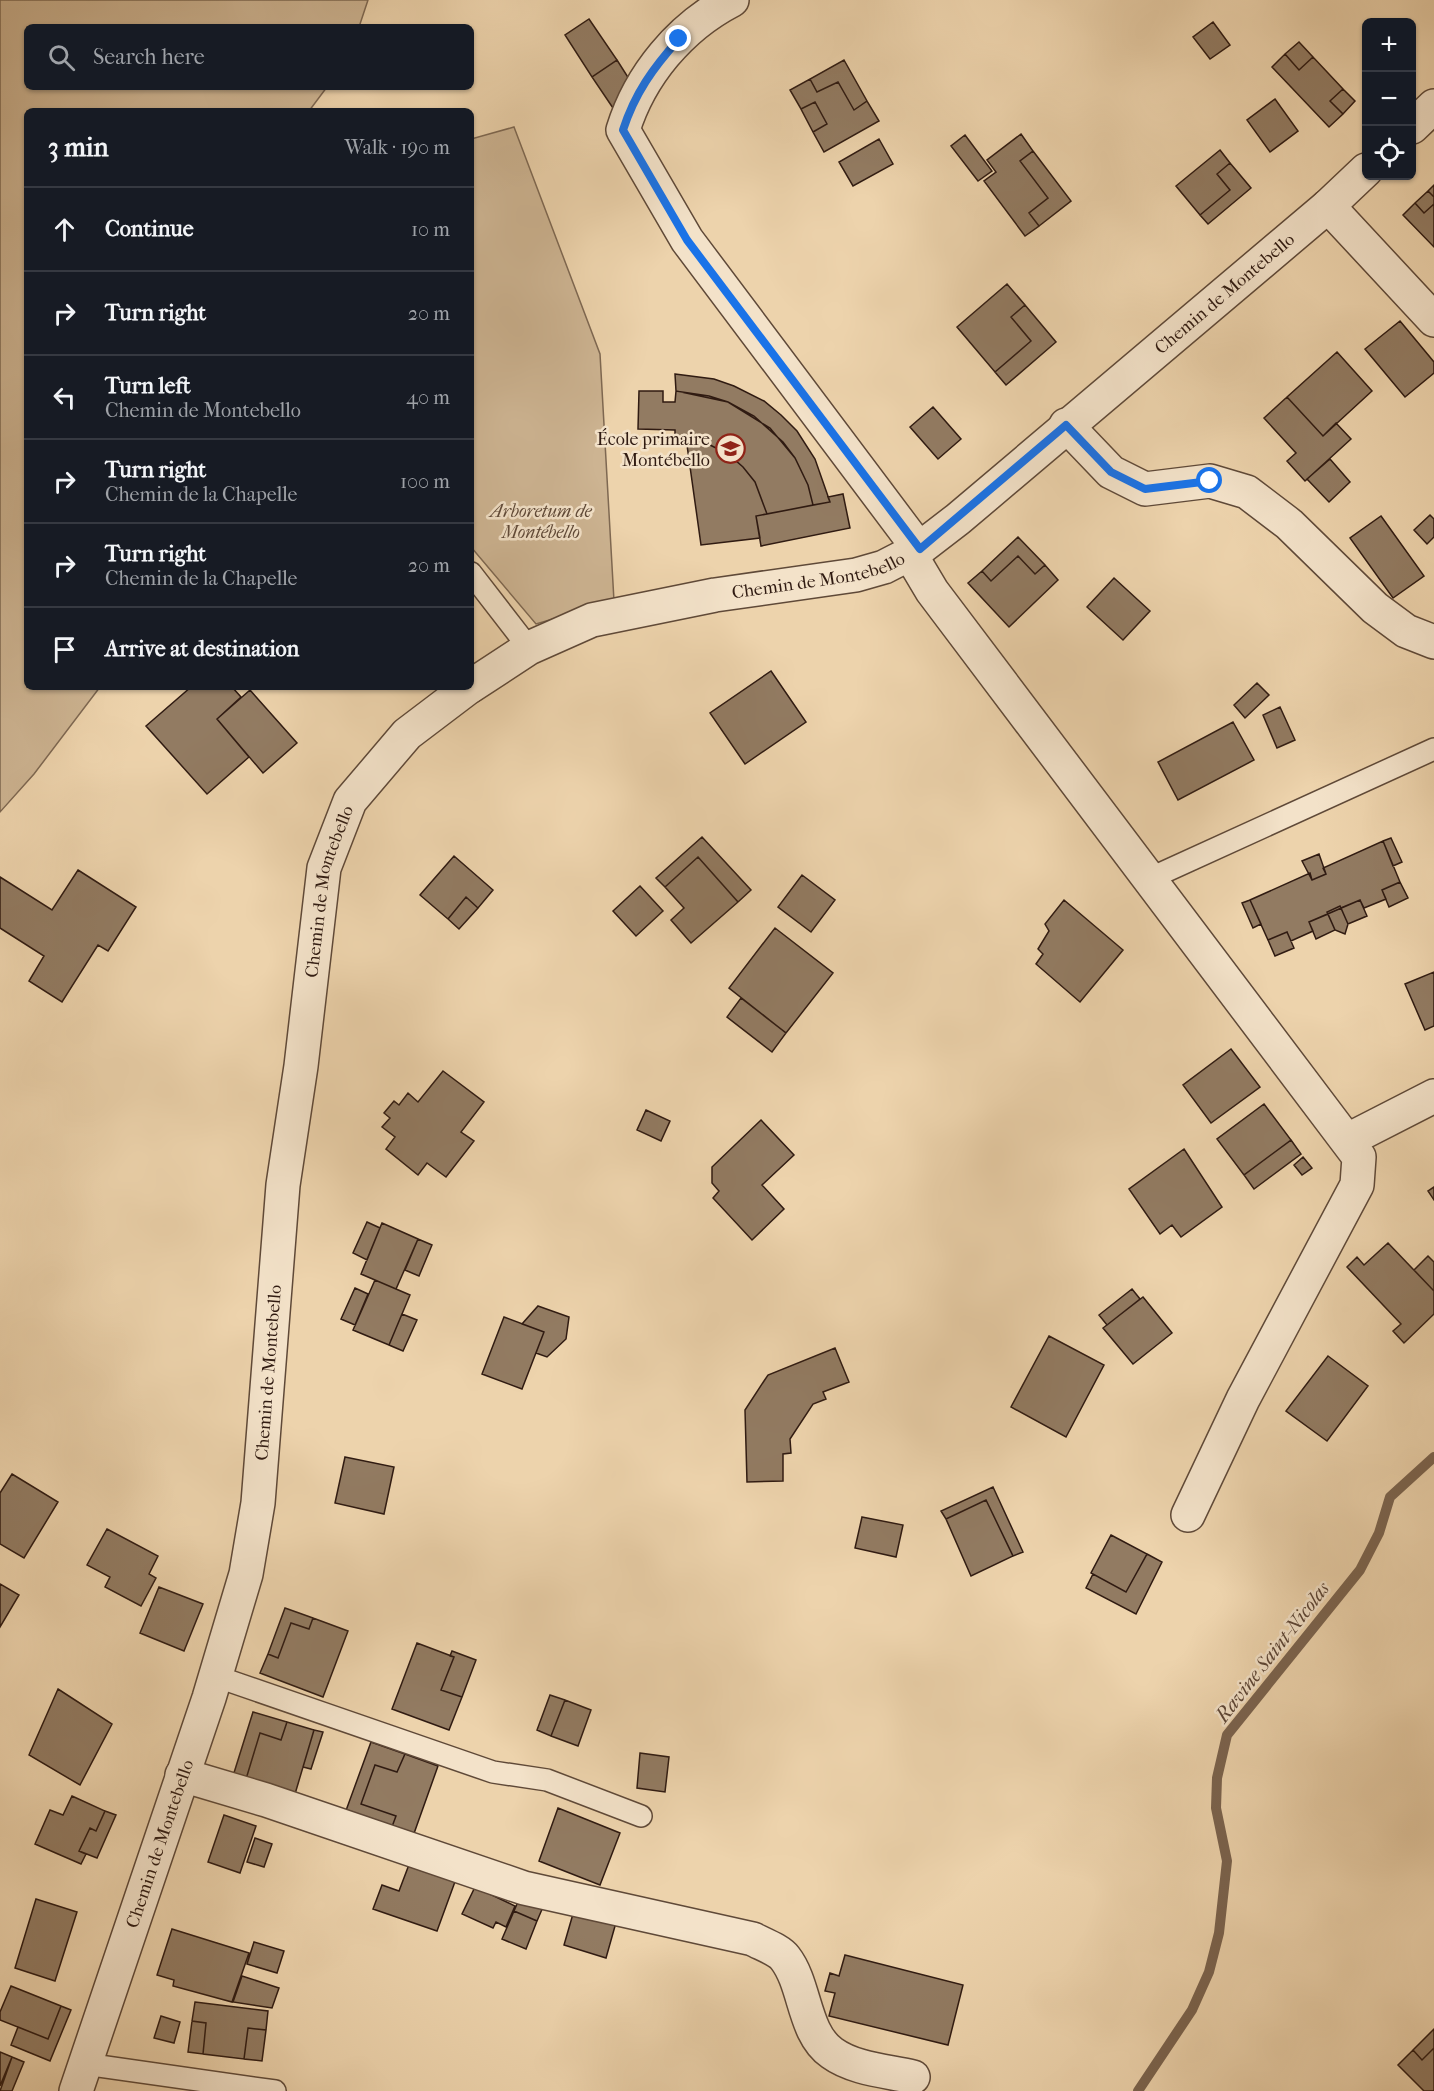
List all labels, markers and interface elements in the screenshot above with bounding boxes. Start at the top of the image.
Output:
map controls [1362,18,1416,180]
button: + [1362,18,1416,72]
search box [24,24,474,90]
route end [665,25,691,51]
icon: search [45,41,78,74]
text: Search here [93,44,205,70]
button: − [1362,72,1416,126]
button: locate [1362,126,1416,180]
text: 3 min [48,132,109,163]
text: Walk · 190 m [344,136,450,159]
icon: ahead [48,213,81,246]
text: Continue [105,216,194,242]
text: 10 m [411,218,450,241]
street label: Chemin de Montebello [1151,229,1299,359]
icon: right [48,297,81,330]
text: Turn right [105,300,206,326]
text: 20 m [408,302,450,325]
text: Turn left [105,373,191,399]
icon: left [48,381,81,414]
text: 40 m [406,386,450,409]
text: Chemin de Montebello [105,399,301,422]
place label: École primaire Montébello [597,428,710,471]
school or university icon: École primaire Montébello [715,433,747,465]
text: Turn right [105,457,206,483]
icon: right [48,465,81,498]
route start [1196,467,1222,493]
text: 100 m [400,470,450,493]
text: Chemin de la Chapelle [105,483,297,506]
park label: Arboretum de Montébello [488,501,593,543]
text: Turn right [105,541,206,567]
street label: Chemin de Montebello [730,548,908,604]
icon: right [48,549,81,582]
text: 20 m [408,554,450,577]
text: Chemin de la Chapelle [105,567,297,590]
icon: arrive [48,633,81,666]
text: Arrive at destination [105,636,299,662]
street label: Chemin de Montebello [301,803,358,979]
street label: Chemin de Montebello [251,1284,286,1462]
water label: Ravine Saint-Nicolas [1209,1577,1335,1729]
street label: Chemin de Montebello [122,1757,198,1931]

